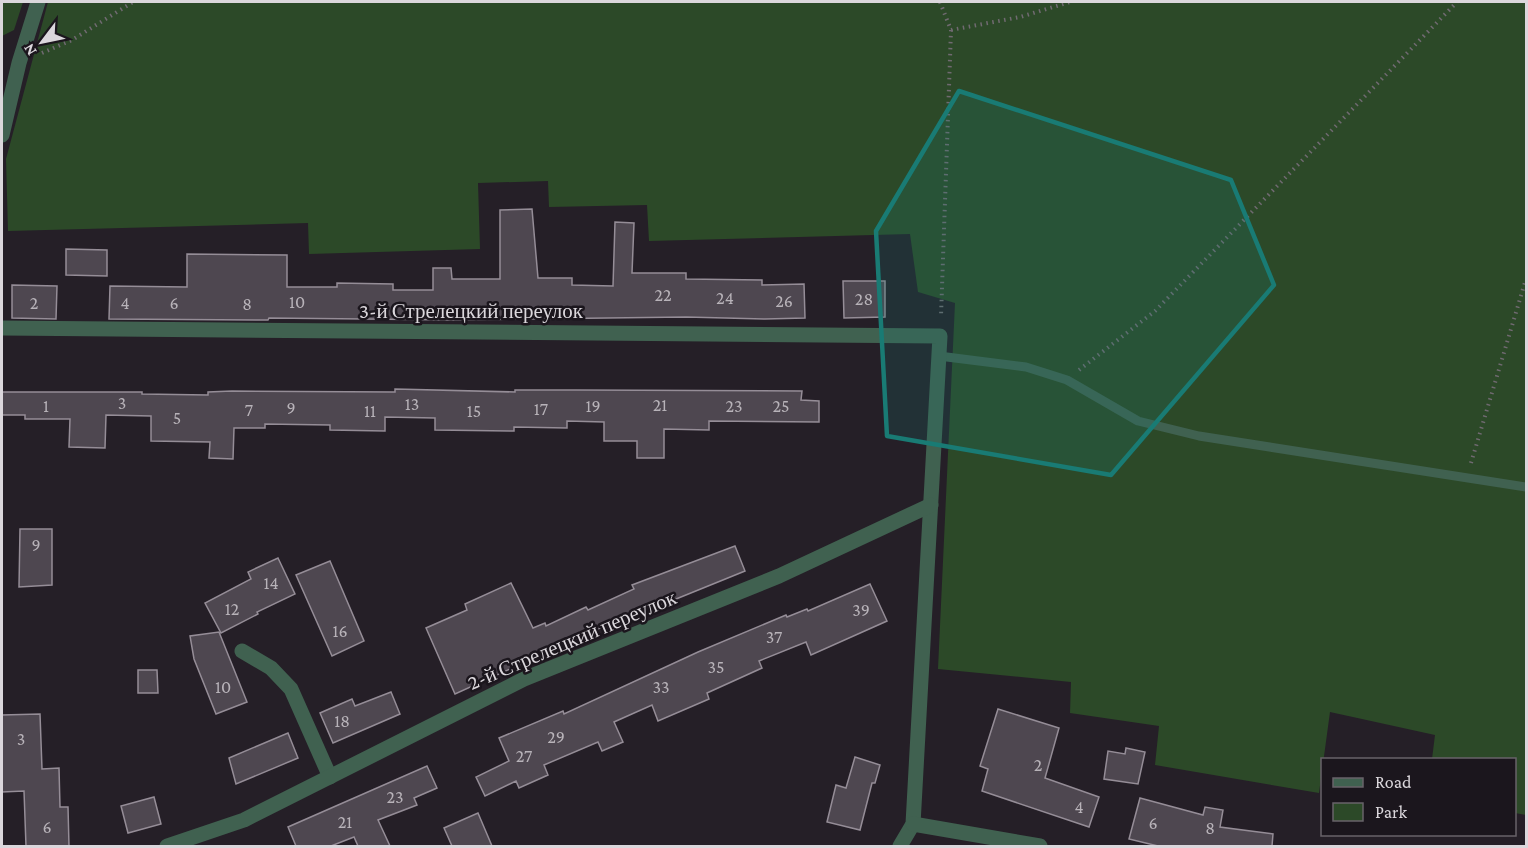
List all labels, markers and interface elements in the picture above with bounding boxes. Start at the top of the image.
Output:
north arrow [12,12,72,72]
text: N [20,40,40,59]
house number: 22 [654,285,672,305]
house number: 24 [716,288,734,308]
house number: 28 [855,289,873,309]
house number: 26 [775,291,793,311]
house number: 10 [289,292,305,312]
house number: 2 [30,293,38,313]
house number: 4 [120,293,130,313]
house number: 6 [169,293,179,313]
house number: 8 [242,294,252,314]
street label: 3-й Стрелецкий переулок [359,299,584,323]
house number: 3 [118,393,126,413]
house number: 13 [405,394,419,414]
house number: 21 [653,395,667,415]
house number: 1 [43,396,49,416]
house number: 19 [585,396,601,416]
house number: 23 [725,396,743,416]
house number: 25 [772,396,790,416]
house number: 9 [286,398,296,418]
house number: 17 [534,399,548,419]
house number: 7 [245,400,253,420]
house number: 11 [364,401,376,421]
house number: 15 [467,401,481,421]
house number: 5 [173,408,181,428]
house number: 9 [31,535,41,555]
house number: 14 [263,573,279,593]
street label: 2-й Стрелецкий переулок [464,585,681,695]
house number: 12 [225,599,239,619]
house number: 39 [852,600,870,620]
house number: 16 [332,621,348,641]
house number: 37 [766,627,782,647]
house number: 35 [707,657,725,677]
house number: 10 [215,677,231,697]
house number: 33 [653,677,670,697]
house number: 18 [334,711,350,731]
house number: 29 [547,727,565,747]
house number: 3 [17,729,25,749]
house number: 27 [516,746,532,766]
house number: 2 [1034,755,1042,775]
legend [1321,758,1516,836]
text: Road [1375,772,1412,792]
house number: 23 [386,787,404,807]
house number: 4 [1074,797,1084,817]
text: Park [1375,802,1407,822]
house number: 21 [338,812,352,832]
house number: 6 [1148,813,1158,833]
house number: 6 [42,817,52,837]
house number: 8 [1205,818,1215,838]

